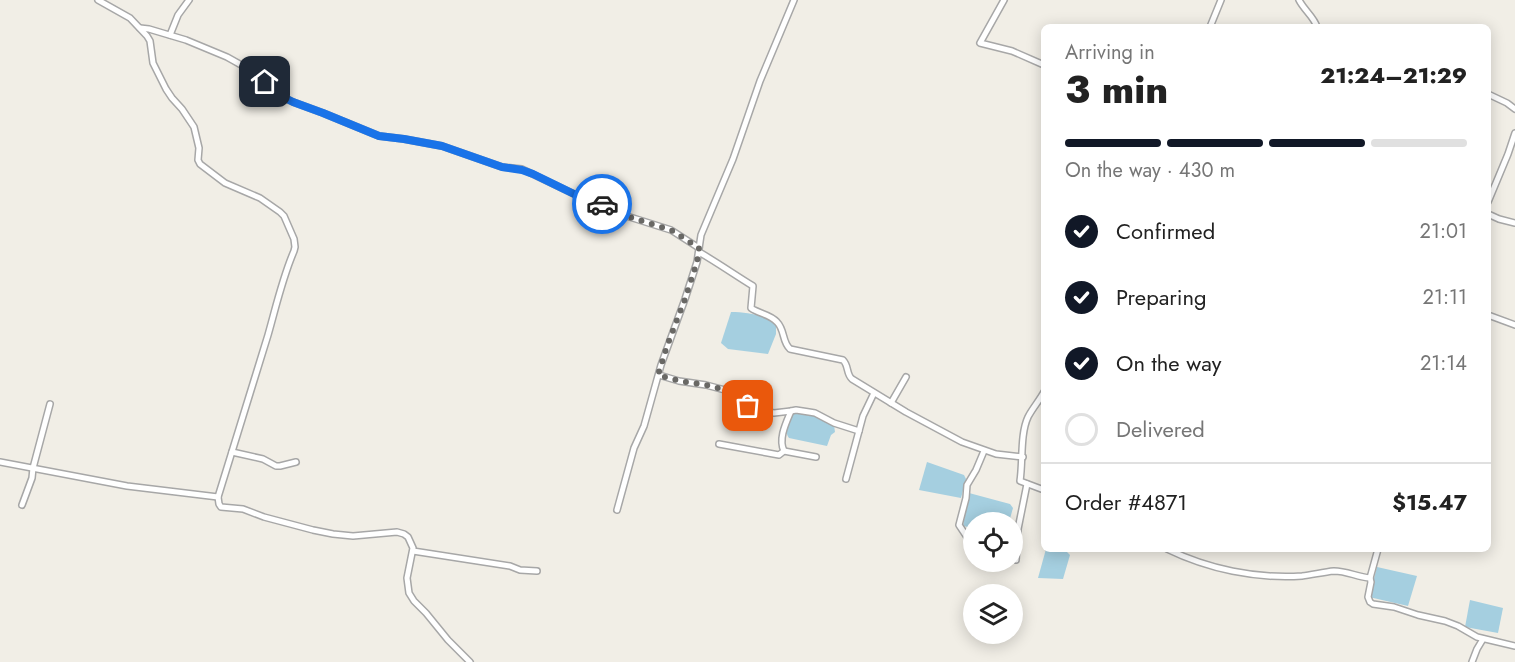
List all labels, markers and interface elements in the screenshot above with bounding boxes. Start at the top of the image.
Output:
text: Arriving in [1065,38,1155,67]
pin [239,56,290,107]
text: 21:24–21:29 [1320,59,1467,91]
text: 3 min [1065,61,1168,118]
icon: home [248,65,281,98]
text: On the way · 430 m [1065,156,1235,185]
courier [572,174,632,234]
icon: car [586,188,619,221]
icon: check [1065,215,1098,248]
text: Confirmed [1116,215,1215,247]
text: 21:01 [1420,217,1467,246]
icon: check [1065,281,1098,314]
text: Preparing [1116,281,1207,313]
text: 21:11 [1423,283,1467,312]
icon: check [1065,347,1098,380]
text: On the way [1116,347,1221,379]
text: 21:14 [1420,349,1467,378]
pin [722,380,773,431]
icon: bag [731,389,764,422]
text: Delivered [1116,413,1205,445]
text: Order #4871 [1065,486,1187,518]
text: $15.47 [1392,486,1467,518]
map controls [963,512,1023,644]
button: locate [963,512,1023,572]
button: layers [963,584,1023,644]

